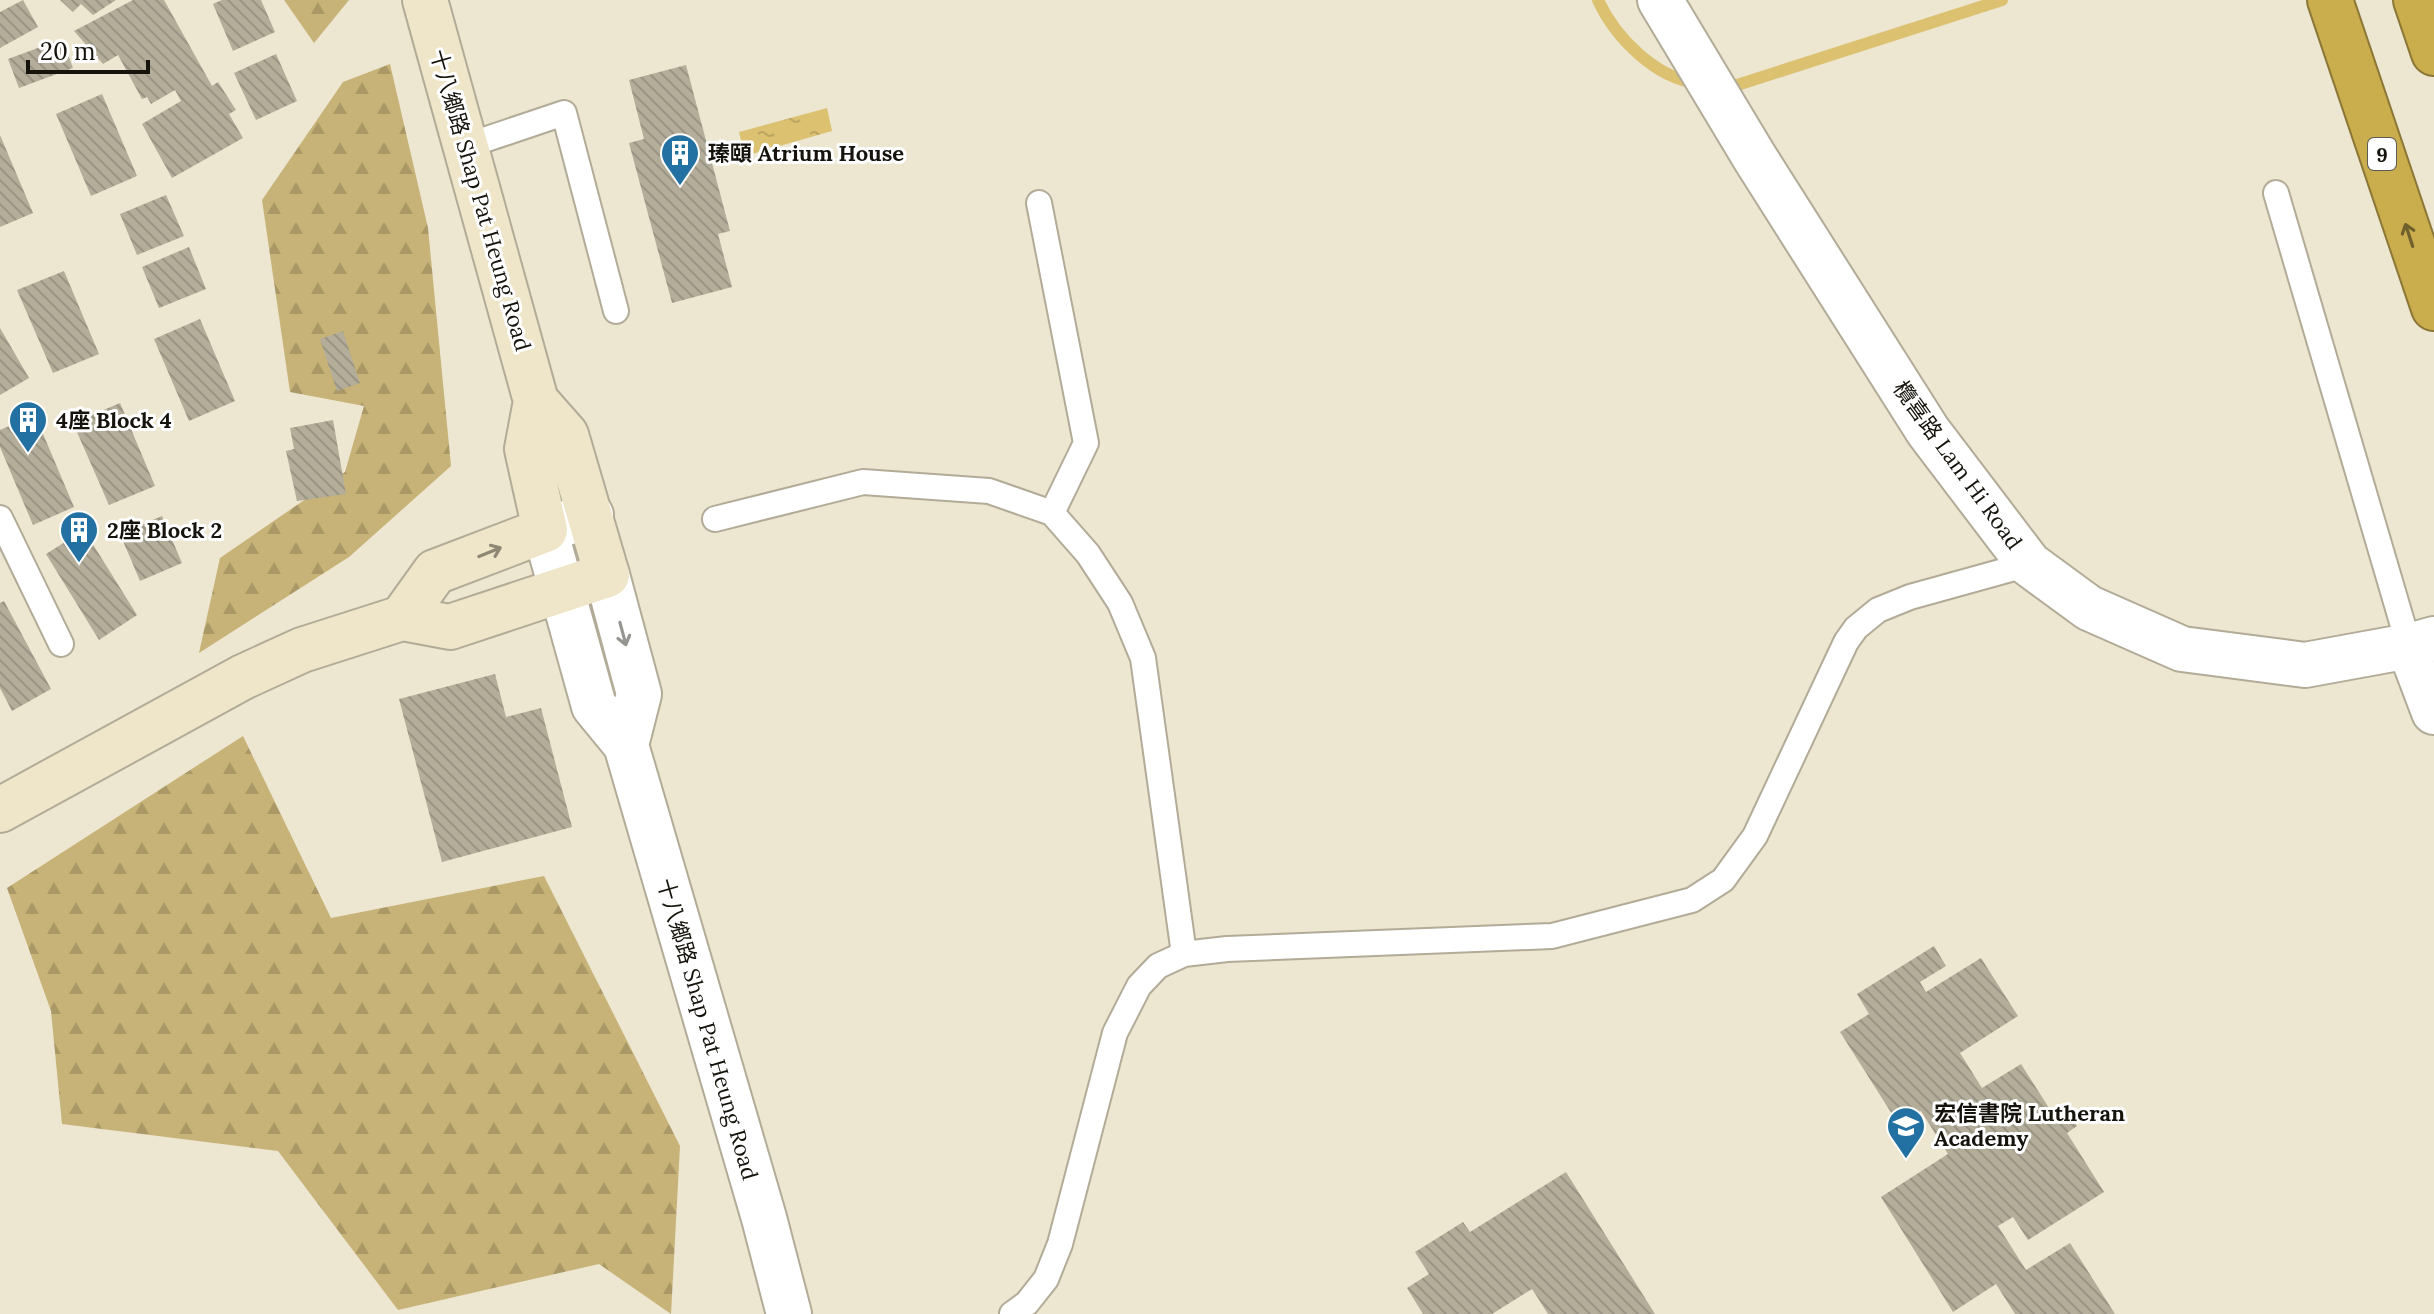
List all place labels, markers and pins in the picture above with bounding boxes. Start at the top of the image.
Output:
building icon: 瑧頤 Atrium House [659,132,701,187]
place label: 瑧頤 Atrium House [708,139,904,167]
building icon: 4座 Block 4 [7,399,49,454]
place label: 4座 Block 4 [56,406,172,434]
building icon: 2座 Block 2 [58,509,100,564]
place label: 2座 Block 2 [107,516,222,544]
place label: 宏信書院 Lutheran Academy [1934,1099,2125,1152]
school or university icon: 宏信書院 Lutheran Academy [1885,1105,1927,1160]

